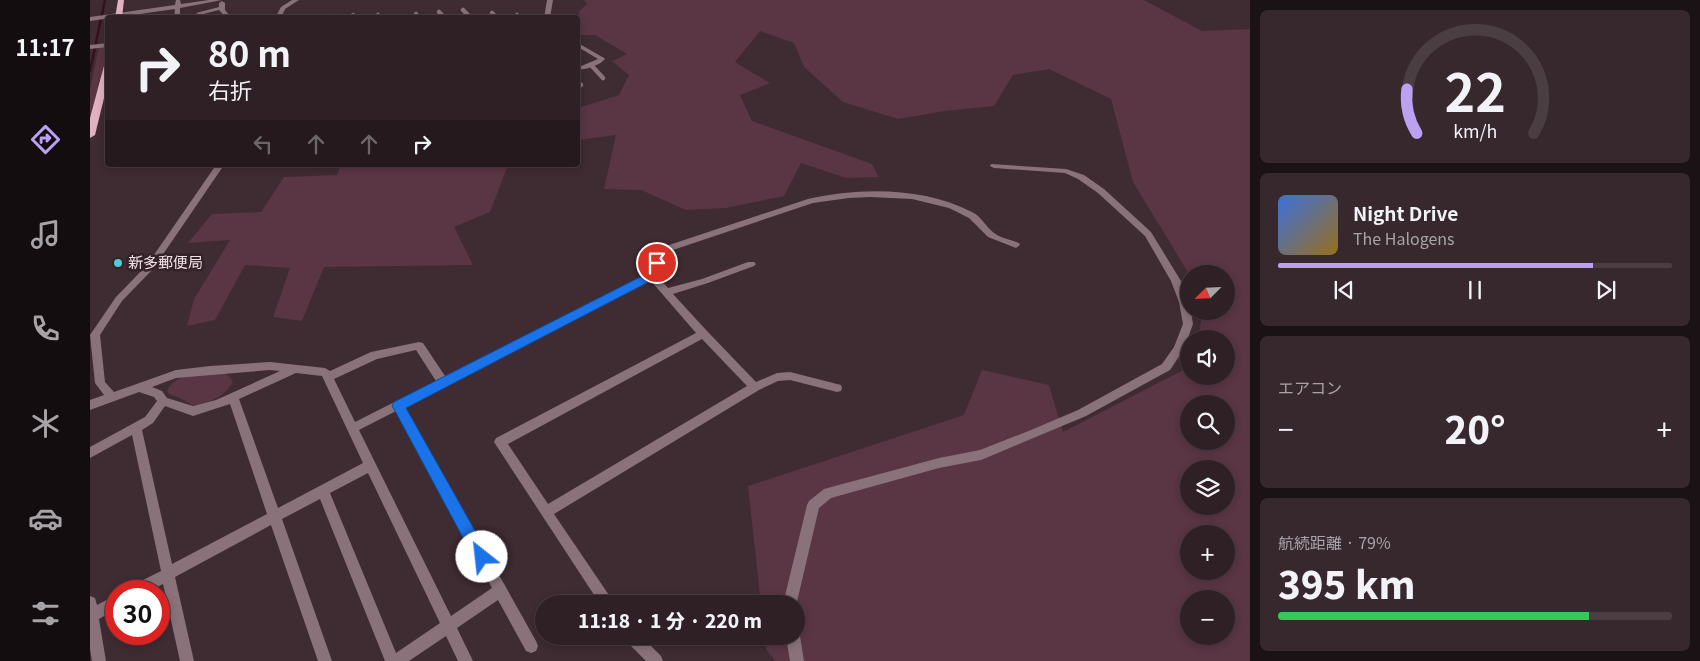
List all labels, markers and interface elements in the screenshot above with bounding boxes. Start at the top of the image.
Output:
text: 80 m [208,26,291,77]
text: 11:17 [15,30,75,62]
icon: right [125,35,190,100]
text: 22 [1444,52,1506,127]
text: 右折 [208,73,252,105]
text: km/h [1453,117,1497,143]
icon: directions [28,122,63,157]
icon: left [249,130,277,158]
icon: ahead [302,130,330,158]
icon: ahead [355,130,383,158]
icon: right [408,130,436,158]
text: Night Drive [1353,199,1458,226]
icon: music [28,217,63,252]
text: The Halogens [1353,226,1455,250]
pin [636,242,678,284]
icon: arrive [643,249,671,277]
place label: 新多郵便局 [128,251,203,272]
marker: 新多郵便局 [112,257,124,269]
north arrow [1180,265,1235,320]
map controls [1180,265,1235,645]
icon: previous [1330,276,1358,304]
icon: pause [1461,276,1489,304]
icon: next [1592,276,1620,304]
icon: phone [28,311,63,346]
button: sound [1180,330,1235,385]
text: エアコン [1278,375,1342,399]
button: search [1180,395,1235,450]
text: 20° [1444,400,1506,455]
icon: climate [28,406,63,441]
text: − [1278,408,1294,448]
text: + [1656,408,1672,448]
button: layers [1180,460,1235,515]
icon: car [28,501,63,536]
button: + [1180,525,1235,580]
position arrow [455,530,507,582]
text: 航続距離 · 79% [1278,530,1391,554]
text: 395 km [1278,555,1416,610]
speed limit sign: 30 [105,580,170,645]
button: − [1180,590,1235,645]
icon: filters [28,596,63,631]
text: 11:18 · 1 分 · 220 m [578,606,762,633]

